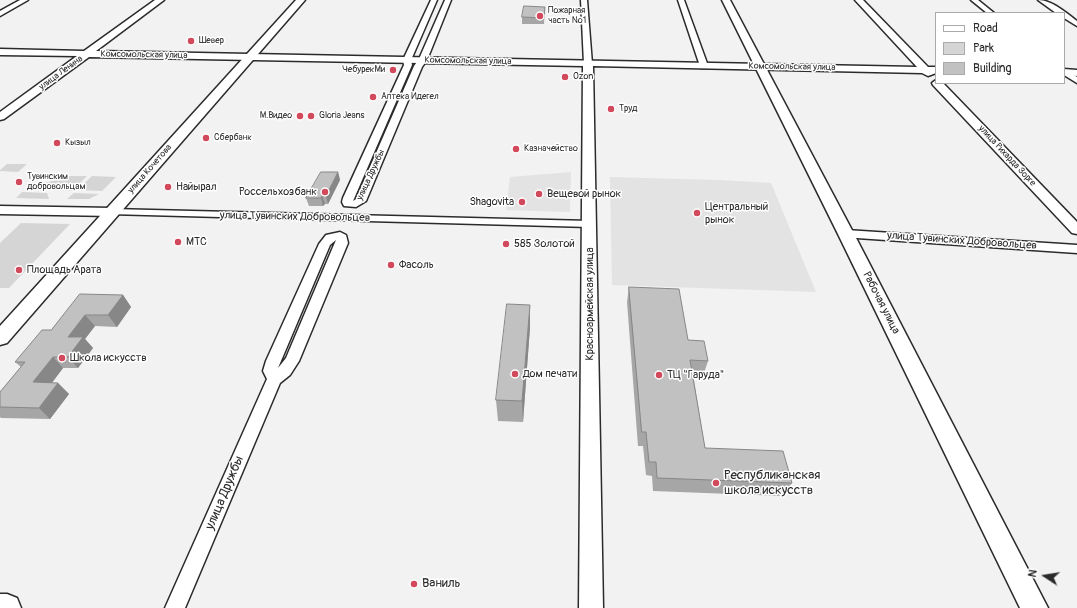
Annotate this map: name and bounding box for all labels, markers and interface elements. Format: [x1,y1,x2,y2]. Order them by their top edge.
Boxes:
place label: Пожарная часть №1 [548,6,586,27]
marker: Пожарная часть №1 [535,11,545,21]
legend [935,12,1065,84]
text: Road [973,21,998,36]
marker: Шевер [186,36,196,46]
place label: Шевер [199,36,224,46]
text: Park [973,41,994,56]
street label: Комсомольская улица [100,49,188,61]
street label: улица Ленина [37,54,85,92]
street label: Комсомольская улица [424,55,512,67]
street label: Комсомольская улица [748,61,836,73]
text: Building [973,61,1012,76]
place label: ЧебурекМи [342,65,385,75]
marker: ЧебурекМи [388,65,398,75]
marker: Ozon [560,72,570,82]
place label: Ozon [573,72,593,82]
marker: Аптека Идегел [368,92,378,102]
place label: Аптека Идегел [381,92,439,102]
marker: Труд [606,104,616,114]
place label: Труд [619,104,637,114]
place label: М.Видео [260,111,292,121]
marker: М.Видео [295,111,305,121]
marker: Gloria Jeans [306,111,316,121]
place label: Gloria Jeans [319,111,364,121]
street label: улица Рихарда Зорге [976,123,1038,189]
marker: Сбербанк [201,133,211,143]
place label: Сбербанк [214,133,252,143]
marker: Кызыл [52,138,62,148]
place label: Кызыл [65,138,91,148]
street label: улица Кочетова [126,142,174,196]
marker: Казначейство [511,144,521,154]
place label: Казначейство [524,144,578,154]
street label: улица Дружбы [355,148,387,202]
place label: Тувинским добровольцам [27,172,85,193]
marker: Тувинским добровольцам [14,177,24,187]
place label: Найырал [176,180,217,194]
marker: Найырал [163,182,173,192]
place label: Россельхозбанк [239,185,317,199]
marker: Россельхозбанк [320,187,330,197]
place label: Вещевой рынок [547,187,621,201]
marker: Вещевой рынок [534,189,544,199]
place label: Shagovita [469,195,514,209]
marker: Shagovita [517,197,527,207]
place label: Центральный рынок [705,200,768,226]
marker: Центральный рынок [692,208,702,218]
street label: улица Тувинских Добровольцев [220,209,370,225]
street label: улица Тувинских Добровольцев [887,229,1037,253]
place label: МТС [186,235,207,249]
marker: МТС [173,237,183,247]
place label: 585 Золотой [514,237,575,251]
marker: 585 Золотой [501,239,511,249]
street label: Красноармейская улица [583,247,597,361]
place label: Фасоль [399,258,434,272]
marker: Фасоль [386,260,396,270]
place label: Площадь Арата [27,263,101,277]
marker: Площадь Арата [14,265,24,275]
street label: Рабочая улица [860,270,902,336]
place label: Школа искусств [70,351,147,365]
marker: Школа искусств [57,353,67,363]
place label: Дом печати [523,367,577,381]
place label: ТЦ "Гаруда" [667,368,724,382]
marker: Дом печати [510,369,520,379]
marker: ТЦ "Гаруда" [654,370,664,380]
street label: улица Дружбы [202,454,248,532]
place label: Республиканская школа искусств [724,468,820,499]
marker: Республиканская школа искусств [711,478,721,488]
north arrow [1025,556,1065,596]
text: N [1026,568,1040,578]
place label: Ваниль [422,576,460,592]
marker: Ваниль [409,579,419,589]

